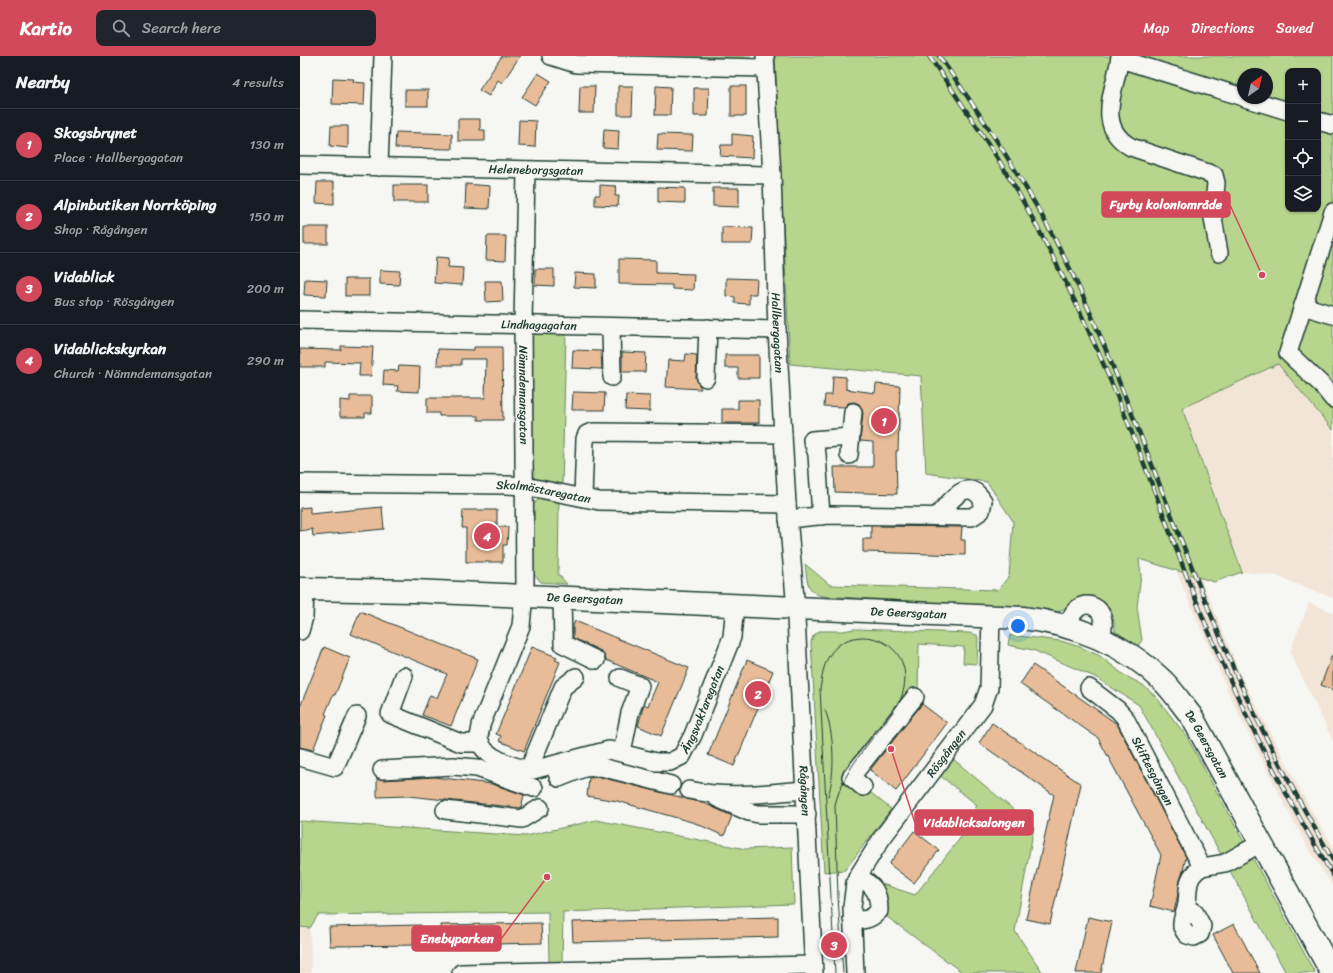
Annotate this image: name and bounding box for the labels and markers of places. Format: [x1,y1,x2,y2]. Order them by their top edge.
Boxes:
callout: Fyrby koloniområde [1102,192,1230,217]
pin: 1 [871,406,897,436]
pin: 4 [474,521,500,551]
pin: 2 [745,679,771,709]
callout: Vidablicksalongen [915,810,1033,835]
callout: Enebyparken [412,926,501,951]
pin: 3 [821,930,847,960]

